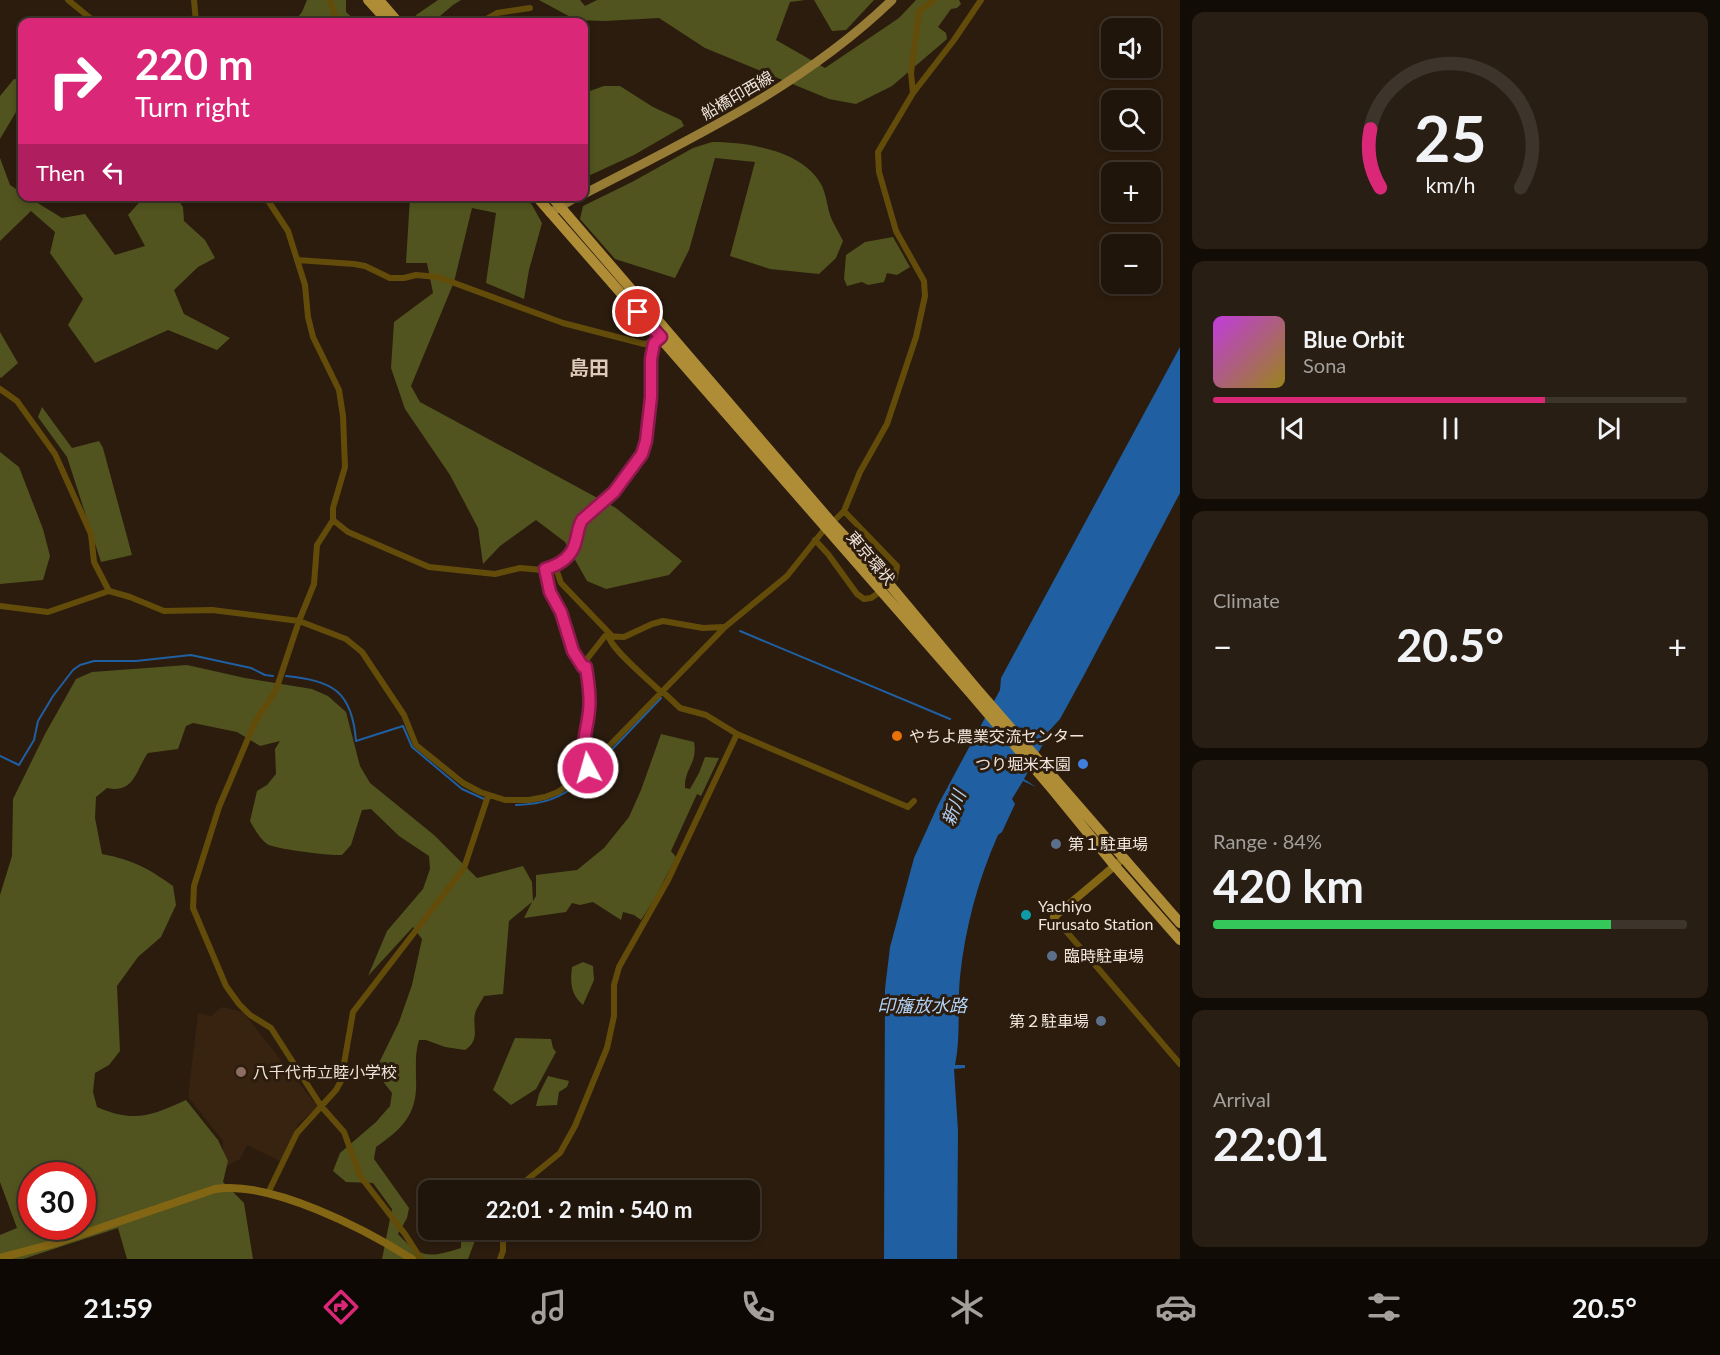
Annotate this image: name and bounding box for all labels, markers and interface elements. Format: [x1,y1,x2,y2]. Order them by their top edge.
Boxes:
map controls [1101,18,1161,294]
button: sound [1101,18,1161,78]
text: 220 m [135,39,253,89]
icon: right [36,42,114,120]
street label: 船橋印西線 [697,66,776,123]
text: Turn right [135,90,250,123]
button: search [1101,90,1161,150]
text: 25 [1414,100,1486,175]
icon: left [97,156,130,189]
text: Then [36,159,85,186]
button: + [1101,162,1161,222]
text: km/h [1425,172,1475,198]
button: − [1101,234,1161,294]
pin [612,286,663,337]
icon: arrive [621,295,654,328]
text: Blue Orbit [1303,326,1404,353]
text: Sona [1303,353,1346,377]
district label: 島田 [569,355,609,379]
icon: previous [1276,412,1309,445]
icon: pause [1434,412,1467,445]
icon: next [1592,412,1625,445]
street label: 東京環状 [844,527,899,588]
text: Climate [1213,588,1280,612]
text: 20.5° [1396,618,1504,672]
text: − [1213,626,1232,666]
text: + [1668,626,1687,666]
place label: やちよ農業交流センター [909,726,1085,745]
marker: やちよ農業交流センター [890,729,904,743]
position arrow [556,736,620,800]
place label: つり堀米本園 [975,754,1071,773]
marker: つり堀米本園 [1076,757,1090,771]
water label: 新川 [936,785,971,828]
text: Range · 84% [1213,829,1322,853]
place label: 第１駐車場 [1068,834,1148,853]
marker: 第１駐車場 [1049,837,1063,851]
text: 420 km [1213,859,1364,913]
place label: Yachiyo Furusato Station [1038,896,1154,933]
marker: Yachiyo Furusato Station [1019,908,1033,922]
place label: 臨時駐車場 [1064,946,1144,965]
marker: 臨時駐車場 [1045,949,1059,963]
water label: 印旛放水路 [877,994,969,1016]
place label: 第２駐車場 [1009,1011,1089,1030]
marker: 第２駐車場 [1094,1014,1108,1028]
place label: 八千代市立睦小学校 [253,1062,397,1081]
marker: 八千代市立睦小学校 [234,1065,248,1079]
text: Arrival [1213,1087,1271,1111]
text: 22:01 [1213,1117,1329,1171]
speed limit sign: 30 [18,1162,96,1240]
text: 22:01 · 2 min · 540 m [486,1196,692,1223]
icon: directions [320,1286,362,1328]
icon: music [528,1286,570,1328]
icon: phone [737,1286,779,1328]
icon: climate [946,1286,988,1328]
icon: car [1155,1286,1197,1328]
icon: filters [1363,1286,1405,1328]
text: 21:59 [83,1291,153,1324]
text: 20.5° [1572,1291,1637,1324]

